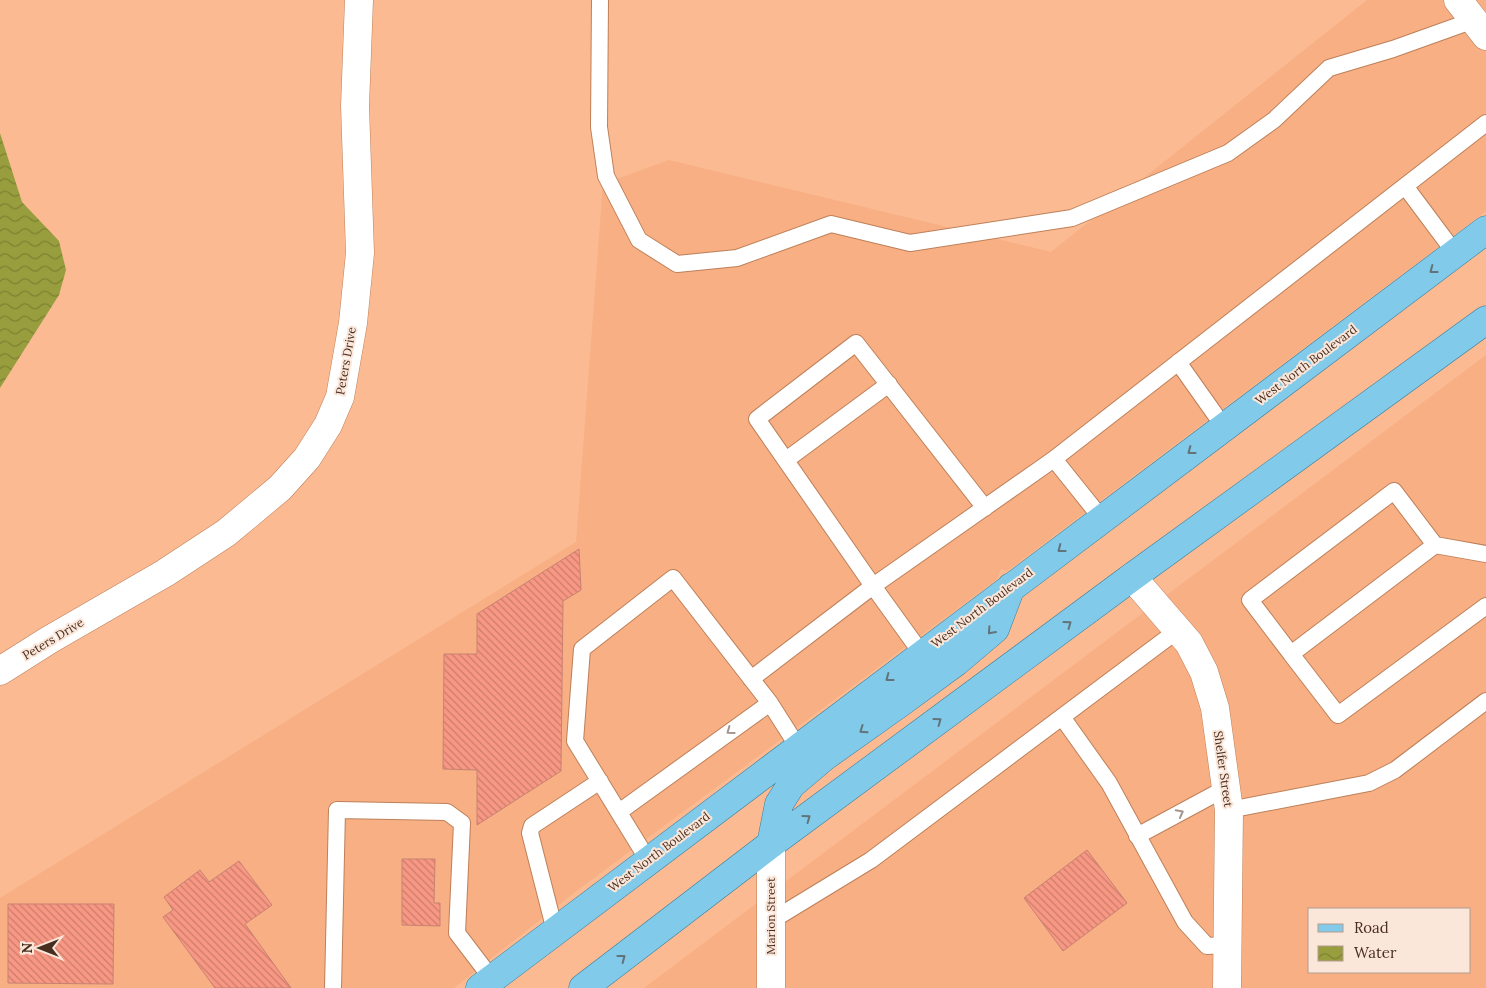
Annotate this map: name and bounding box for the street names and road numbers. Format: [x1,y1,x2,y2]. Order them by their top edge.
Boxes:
street label: West North Boulevard [1252,321,1359,408]
street label: Peters Drive [332,325,359,396]
street label: West North Boulevard [928,564,1035,651]
street label: Peters Drive [19,614,86,663]
street label: Shelfer Street [1211,730,1236,808]
street label: West North Boulevard [605,808,712,895]
street label: Marion Street [763,877,778,955]

